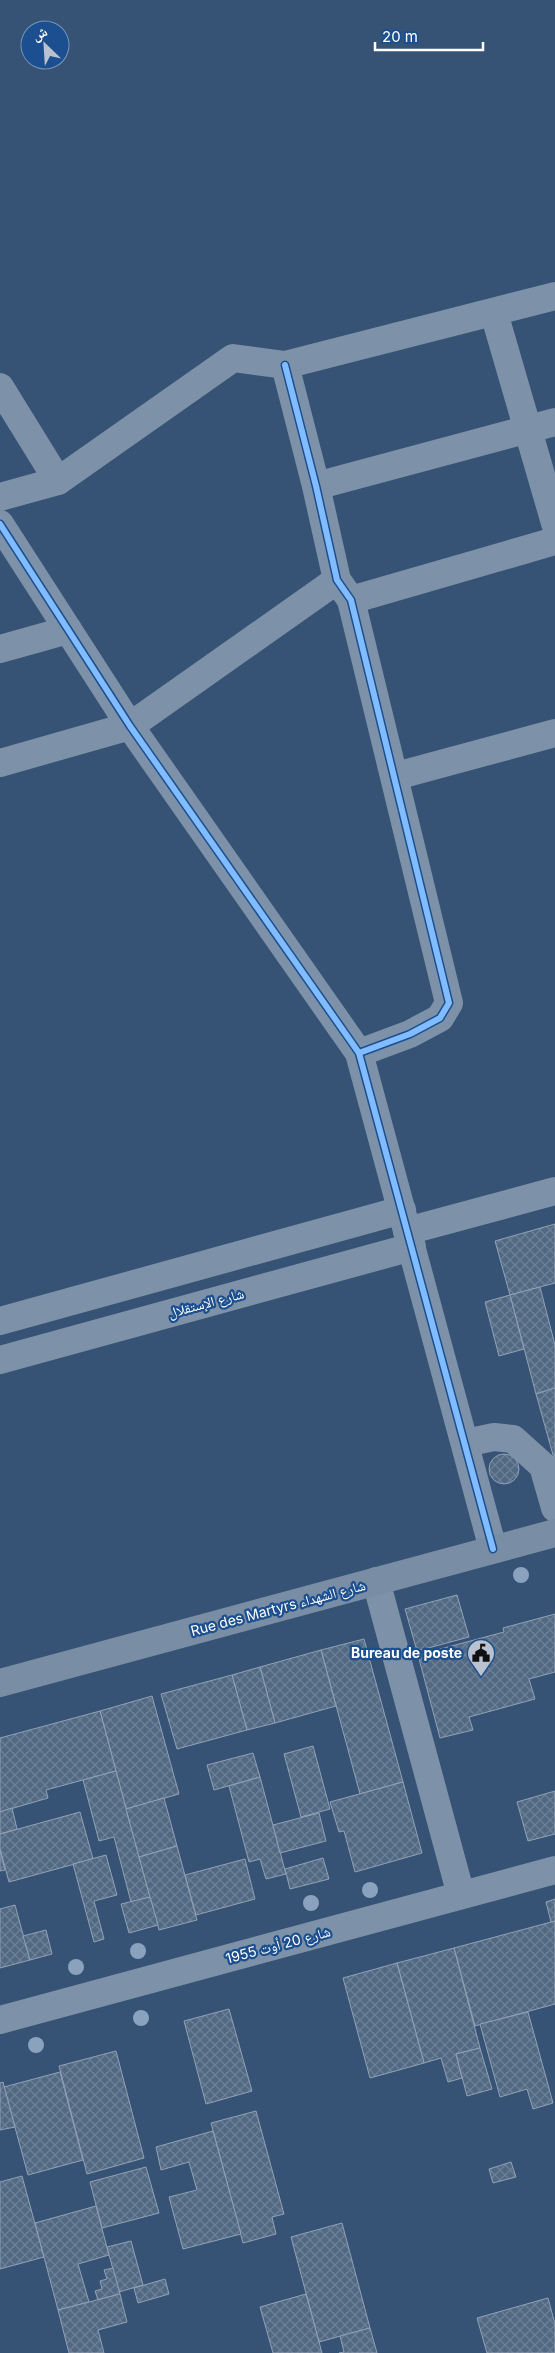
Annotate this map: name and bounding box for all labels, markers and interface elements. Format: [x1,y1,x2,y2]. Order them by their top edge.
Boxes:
north arrow [20,20,70,70]
scale bar [375,20,482,52]
text: ش [29,22,50,45]
text: 20 m [382,27,418,46]
street label: شارع الإستقلال [166,1284,246,1323]
street label: Rue des Martyrs شارع الشهداء [189,1576,368,1641]
public building icon: Bureau de poste [466,1638,496,1677]
place label: Bureau de poste [351,1644,462,1661]
street label: شارع 20 أوت 1955 [224,1922,333,1969]

